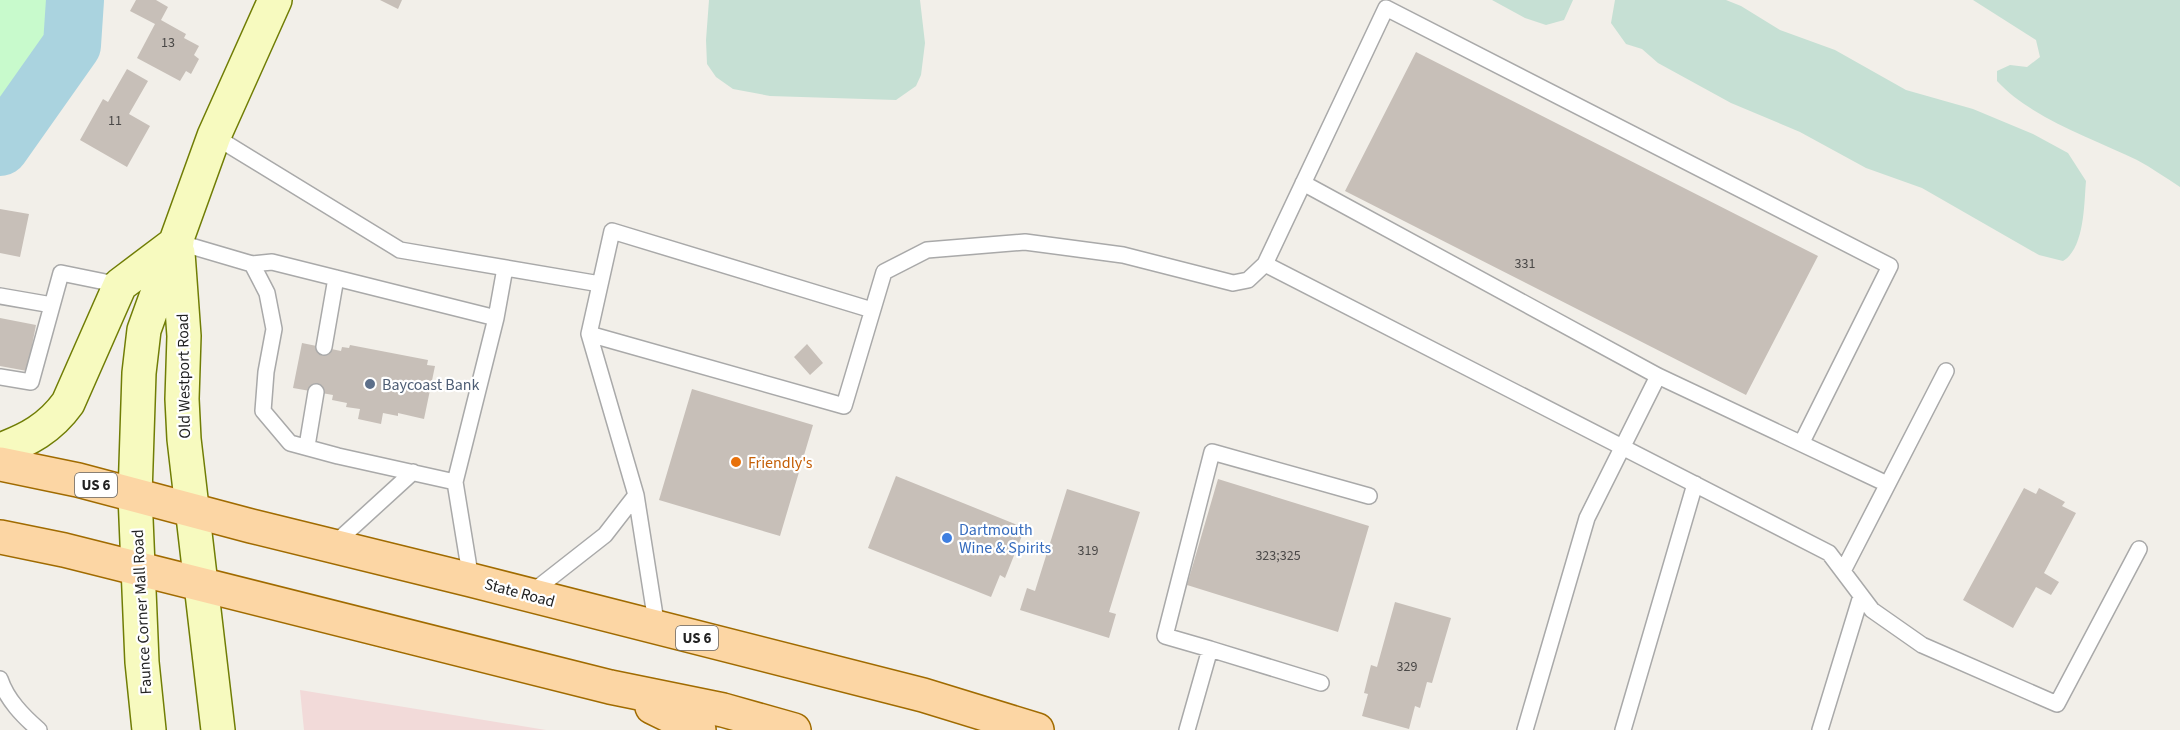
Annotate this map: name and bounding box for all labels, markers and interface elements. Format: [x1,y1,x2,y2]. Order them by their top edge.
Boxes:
house number: 13 [161,33,175,53]
house number: 11 [108,111,122,131]
house number: 331 [1515,254,1535,274]
street label: Old Westport Road [172,313,196,439]
place label: Baycoast Bank [382,374,480,396]
marker: Baycoast Bank [363,377,377,391]
place label: Friendly's [748,452,813,474]
marker: Friendly's [729,455,743,469]
road number: US 6 [75,473,117,497]
place label: Dartmouth Wine & Spirits [959,519,1051,559]
street label: Faunce Corner Mall Road [127,529,157,695]
marker: Dartmouth Wine & Spirits [940,531,954,545]
house number: 319 [1078,541,1098,561]
house number: 323;325 [1255,546,1301,566]
street label: State Road [482,573,557,613]
road number: US 6 [676,626,718,650]
house number: 329 [1397,657,1417,677]

